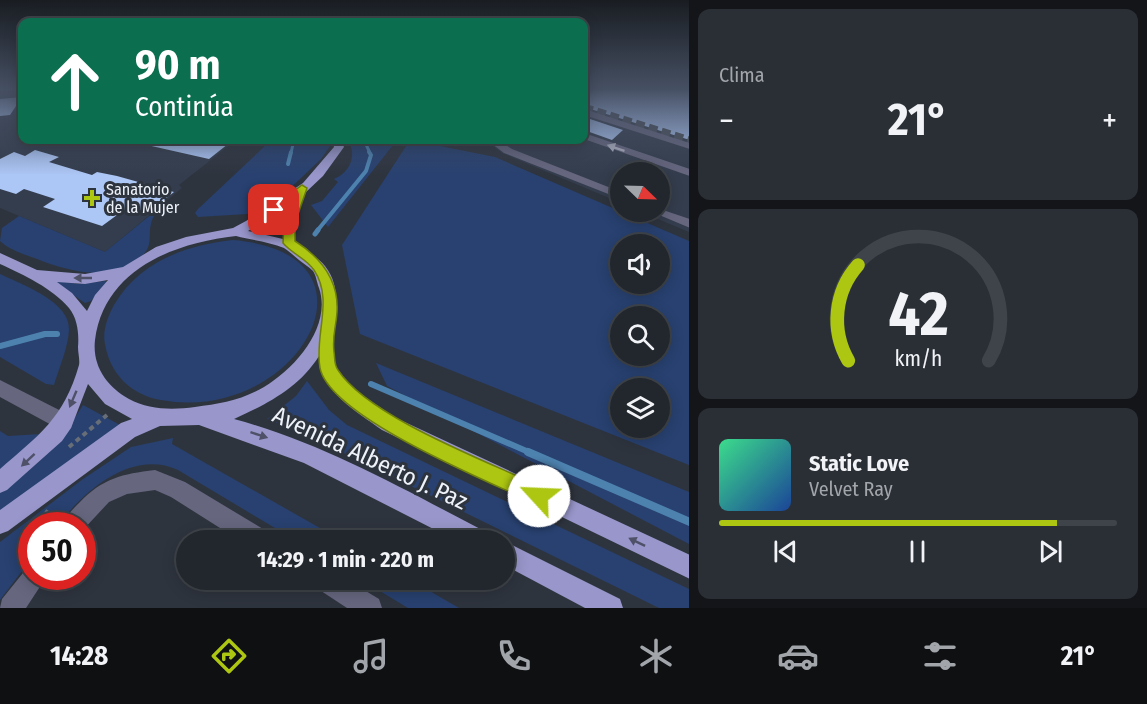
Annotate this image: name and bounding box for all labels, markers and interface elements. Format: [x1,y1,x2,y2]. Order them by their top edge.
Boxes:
text: 90 m [135,40,220,90]
icon: ahead [36,42,114,120]
text: Clima [719,63,764,87]
text: Continúa [135,91,234,123]
text: 21° [888,93,948,147]
text: − [719,101,734,141]
text: + [1102,101,1117,141]
one-way arrow [607,142,625,152]
north arrow [610,162,670,222]
map controls [610,162,670,438]
place label: Sanatorio de la Mujer [106,180,180,217]
pin [248,184,299,235]
marker: Sanatorio de la Mujer [83,189,101,207]
icon: arrive [257,193,290,226]
button: sound [610,234,670,294]
one-way arrow [73,273,92,283]
text: 42 [888,277,948,352]
button: search [610,306,670,366]
text: km/h [894,346,942,372]
button: layers [610,378,670,438]
one-way arrow [68,391,78,409]
street label: Avenida Alberto J. Paz [268,401,472,515]
one-way arrow [250,430,268,440]
text: Static Love [809,450,909,477]
one-way arrow [21,453,36,467]
position arrow [507,464,571,528]
text: Velvet Ray [809,477,893,501]
speed limit sign: 50 [18,512,96,590]
icon: previous [769,535,802,568]
icon: pause [901,535,934,568]
icon: next [1034,535,1067,568]
one-way arrow [628,538,645,547]
text: 14:29 · 1 min · 220 m [257,546,434,573]
icon: directions [208,635,250,677]
icon: music [350,635,392,677]
icon: phone [493,635,535,677]
icon: climate [635,635,677,677]
icon: car [777,635,819,677]
icon: filters [919,635,961,677]
text: 14:28 [50,640,108,672]
text: 21° [1061,640,1097,672]

